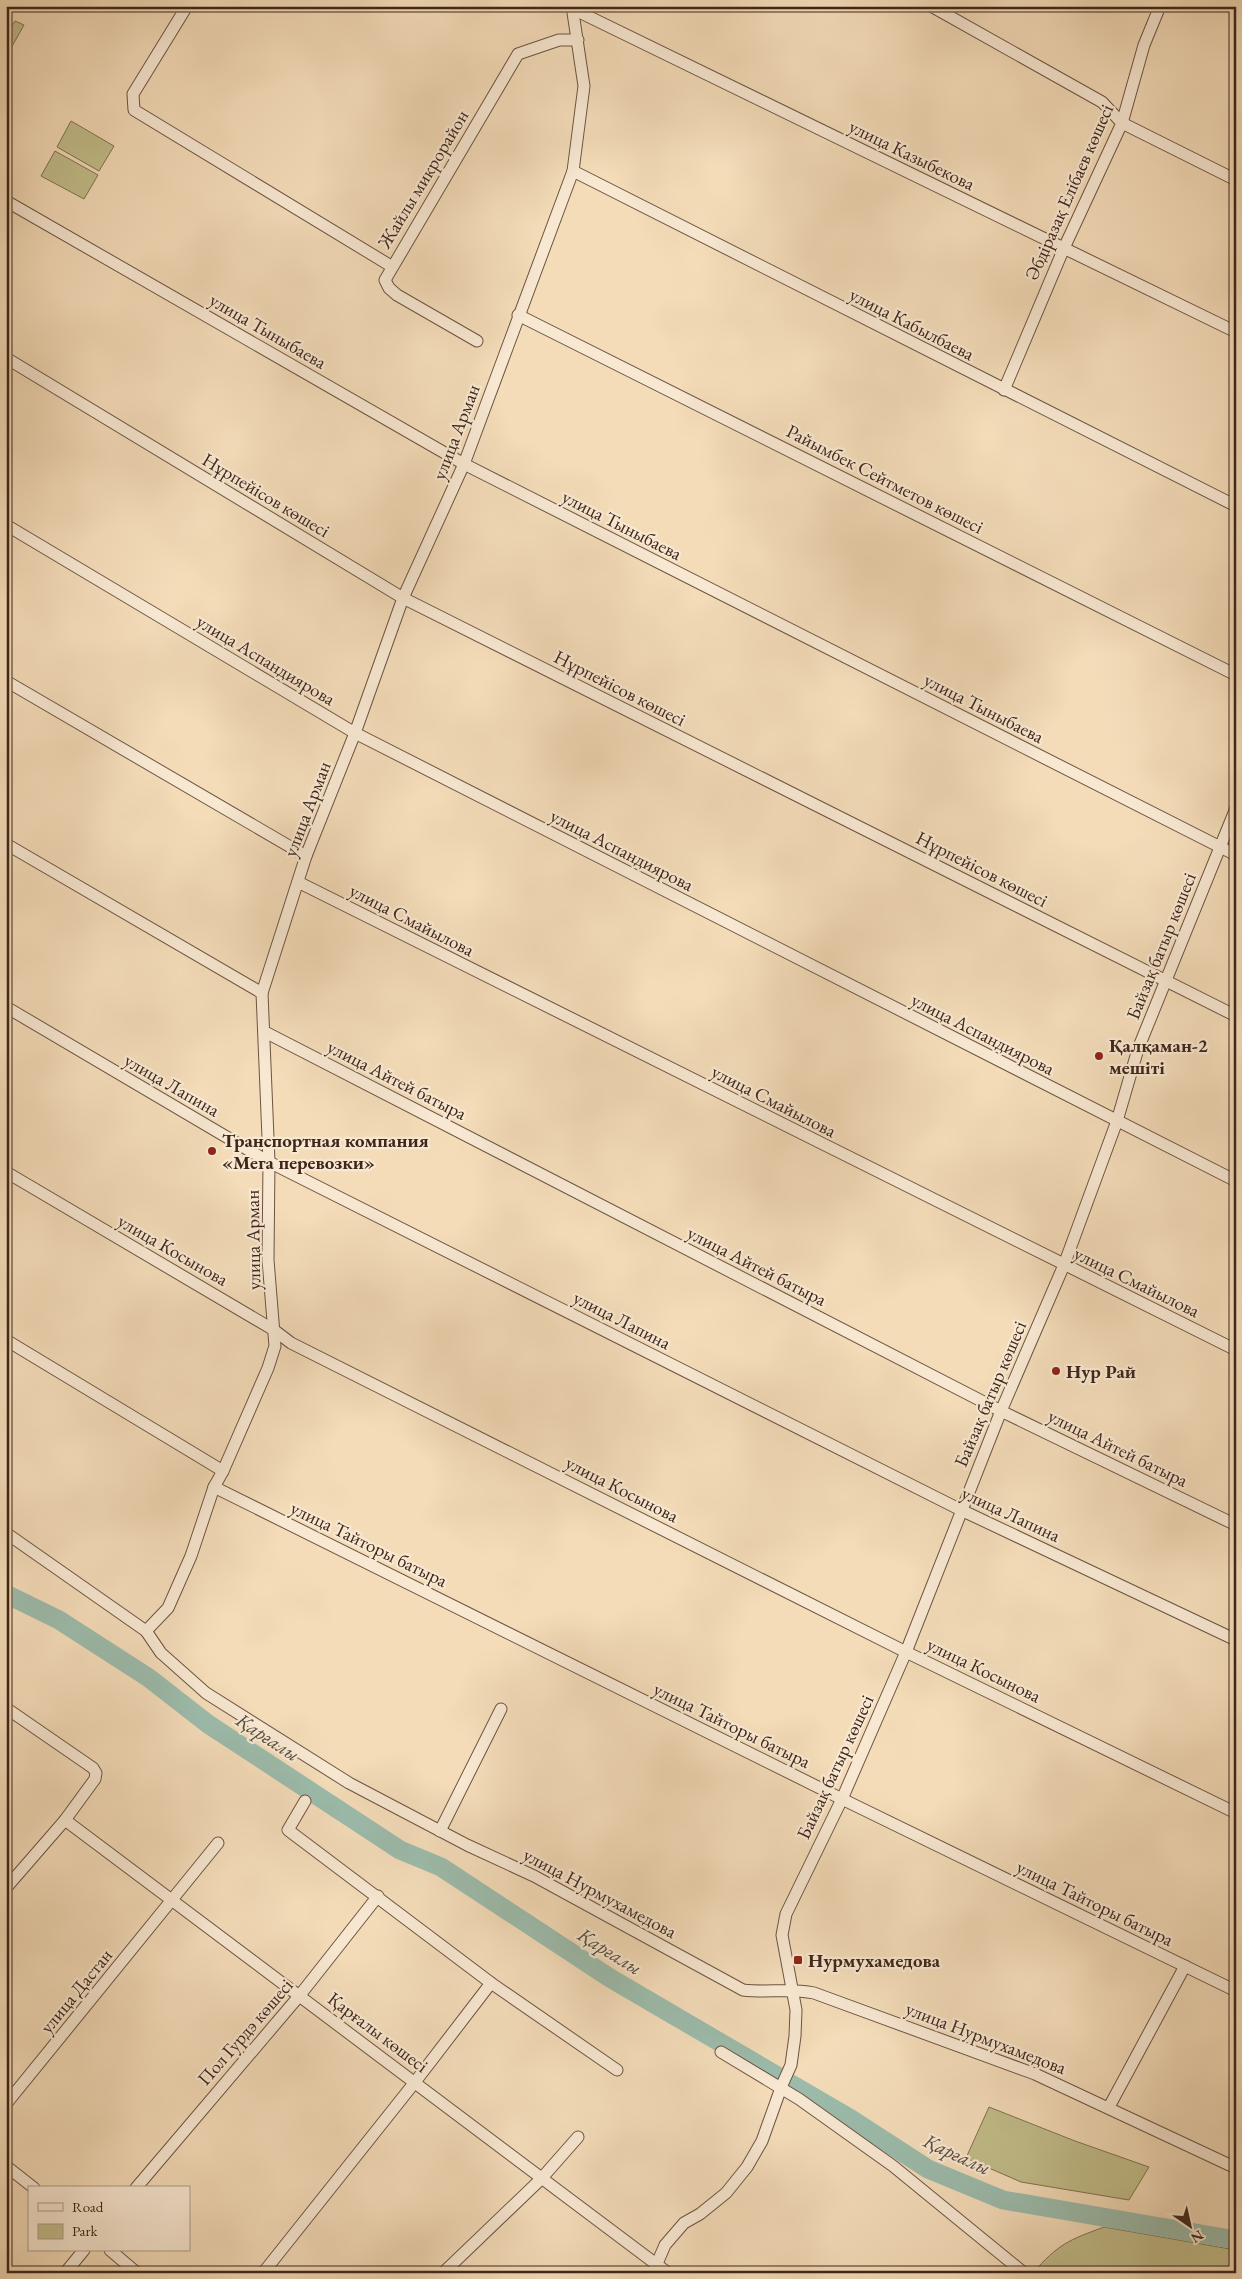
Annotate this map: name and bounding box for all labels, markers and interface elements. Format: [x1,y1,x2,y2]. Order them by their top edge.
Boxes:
street label: Әбдіразақ Елібаев көшесі [1019,100,1119,284]
street label: Жайлы микрорайон [371,105,474,254]
street label: улица Казыбекова [845,114,979,196]
street label: улица Кабылбаева [845,282,979,366]
street label: улица Тыныбаева [205,287,331,375]
street label: улица Арман [426,381,486,483]
street label: Райымбек Сейтметов көшесі [782,418,988,540]
street label: Нұрпейісов көшесі [198,447,335,543]
street label: улица Тыныбаева [558,484,687,566]
street label: улица Аспандиярова [192,609,340,712]
street label: Нұрпейісов көшесі [550,644,690,732]
street label: улица Тыныбаева [920,667,1049,749]
street label: улица Арман [277,758,337,860]
street label: улица Аспандиярова [546,803,698,897]
street label: Нұрпейісов көшесі [912,825,1052,913]
street label: Байзақ батыр көшесі [1120,868,1202,1023]
street label: улица Смайылова [345,878,479,962]
street label: улица Аспандиярова [907,987,1059,1081]
place label: Қалқаман-2 мешіті [1109,1033,1208,1080]
street label: улица Айтей батыра [323,1034,471,1126]
street label: улица Лапина [120,1048,225,1123]
marker: Қалқаман-2 мешіті [1093,1050,1105,1062]
street label: улица Смайылова [707,1059,841,1143]
place label: Транспортная компания «Мега перевозки» [222,1128,429,1175]
marker: Транспортная компания «Мега перевозки» [206,1145,218,1157]
street label: улица Арман [240,1190,266,1290]
street label: улица Косынова [113,1208,233,1292]
street label: улица Айтей батыра [683,1220,831,1312]
street label: улица Смайылова [1070,1241,1204,1323]
street label: улица Лапина [569,1285,675,1355]
street label: Байзақ батыр көшесі [948,1317,1032,1471]
place label: Нур Рай [1066,1359,1136,1384]
marker: Нур Рай [1050,1365,1062,1377]
street label: улица Айтей батыра [1044,1403,1193,1493]
street label: улица Косынова [561,1450,683,1528]
street label: улица Лапина [958,1480,1065,1548]
street label: улица Тайторы батыра [286,1495,452,1593]
street label: улица Косынова [923,1632,1045,1709]
street label: улица Тайторы батыра [649,1676,815,1774]
street label: Байзақ батыр көшесі [791,1690,880,1843]
water label: Қарғалы [230,1706,305,1767]
street label: улица Нурмухамедова [519,1842,681,1944]
street label: улица Тайторы батыра [1012,1854,1178,1952]
water label: Қарғалы [572,1921,647,1981]
street label: улица Дастан [34,1943,118,2039]
place label: Нурмухамедова [808,1948,941,1973]
marker: Нурмухамедова [792,1954,804,1966]
street label: Пол Гурдэ көшесі [192,1973,299,2091]
street label: Қарғалы көшесі [323,1986,434,2078]
street label: улица Нурмухамедова [902,1996,1070,2080]
water label: Қарғалы [919,2127,995,2181]
legend [28,2186,190,2252]
text: Road [72,2197,104,2216]
north arrow [1164,2202,1214,2252]
text: Park [72,2221,99,2240]
text: N [1187,2226,1207,2248]

